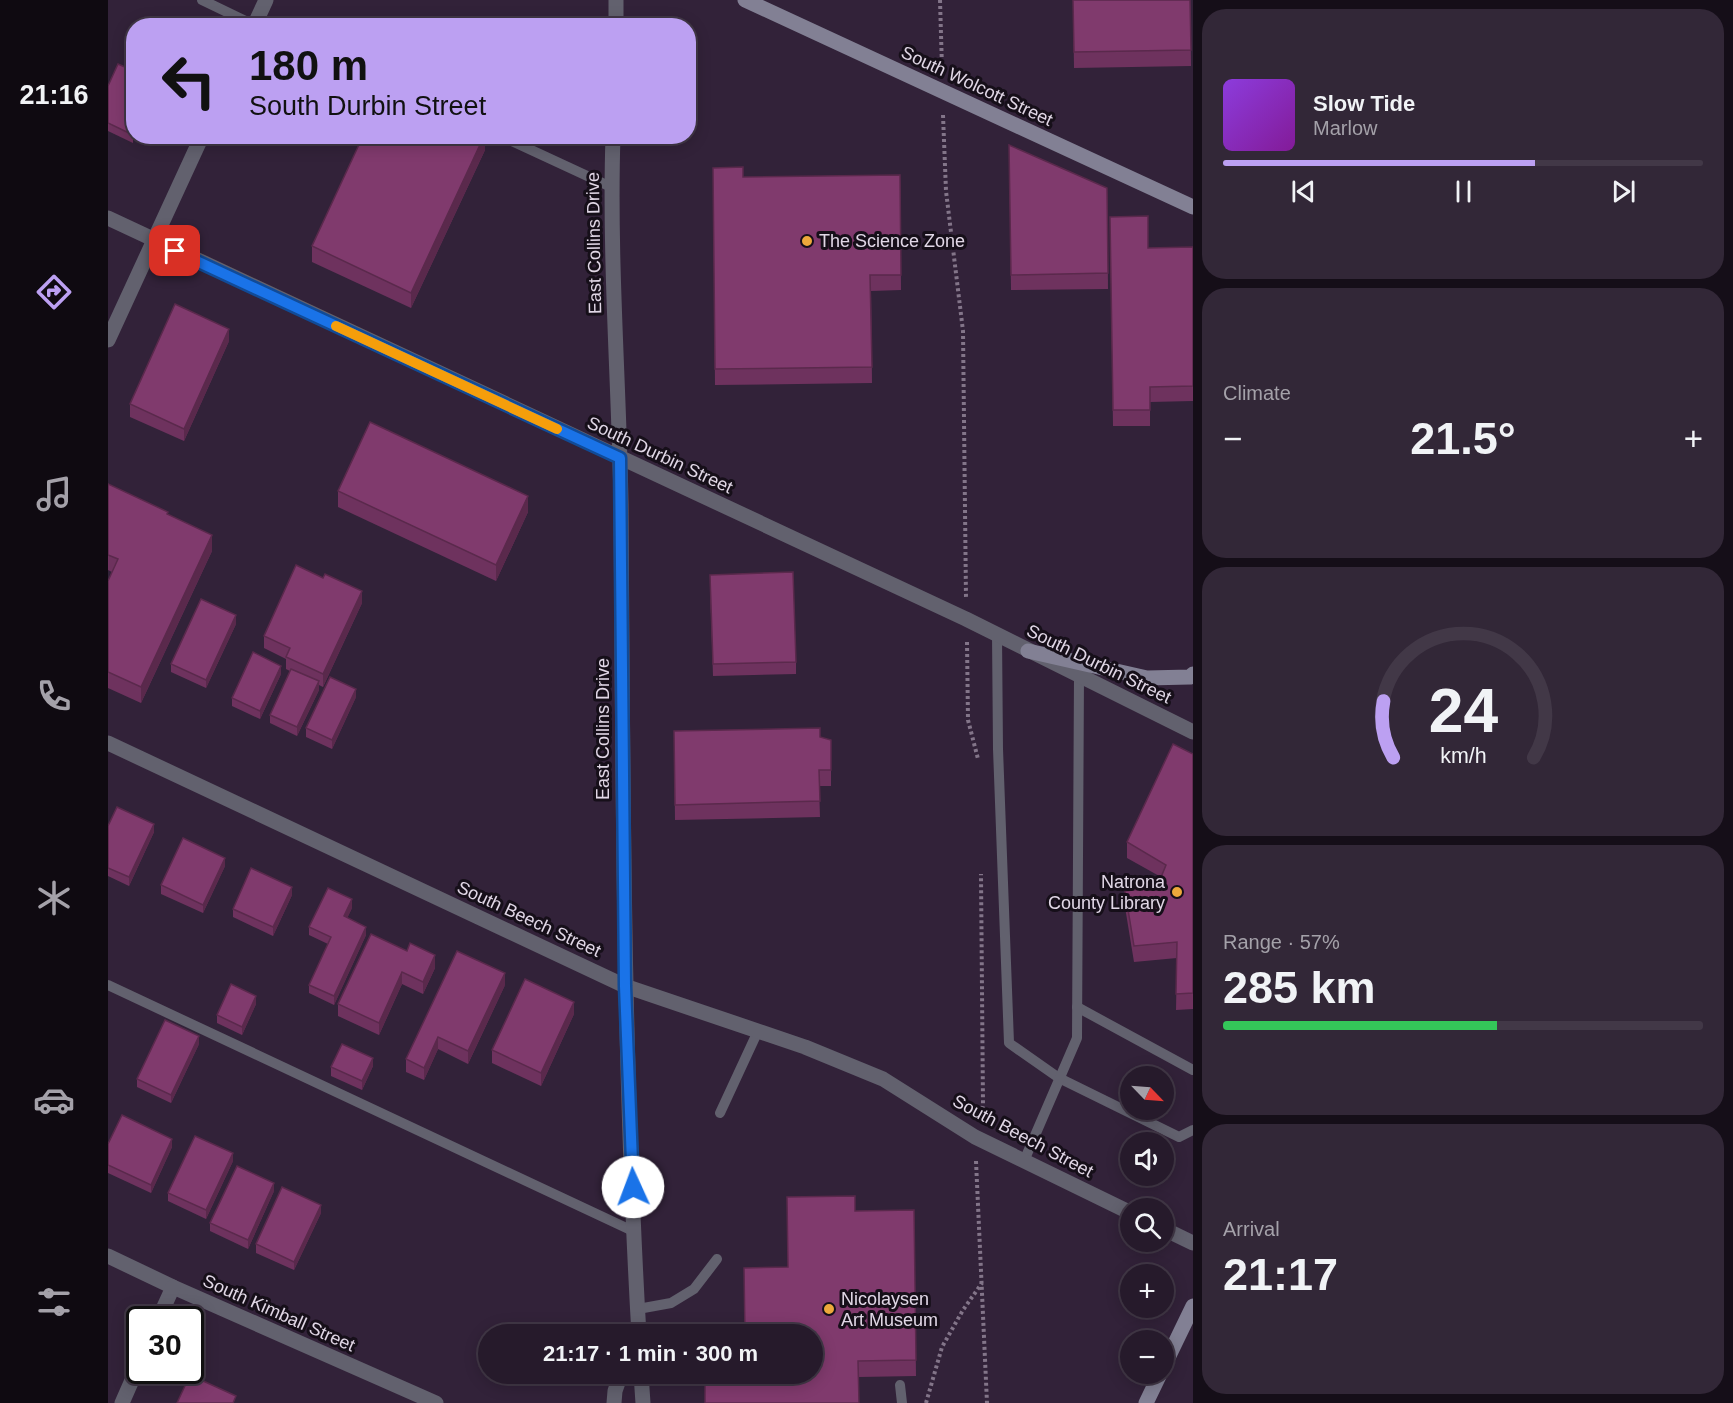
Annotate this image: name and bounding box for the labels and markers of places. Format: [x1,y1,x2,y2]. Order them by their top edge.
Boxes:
pin [149,225,200,276]
place label: The Science Zone [819,231,965,251]
marker: The Science Zone [800,234,814,248]
place label: Natrona County Library [1048,872,1166,913]
marker: Natrona County Library [1170,885,1184,899]
place label: Nicolaysen Art Museum [841,1289,938,1330]
marker: Nicolaysen Art Museum [822,1302,836,1316]

